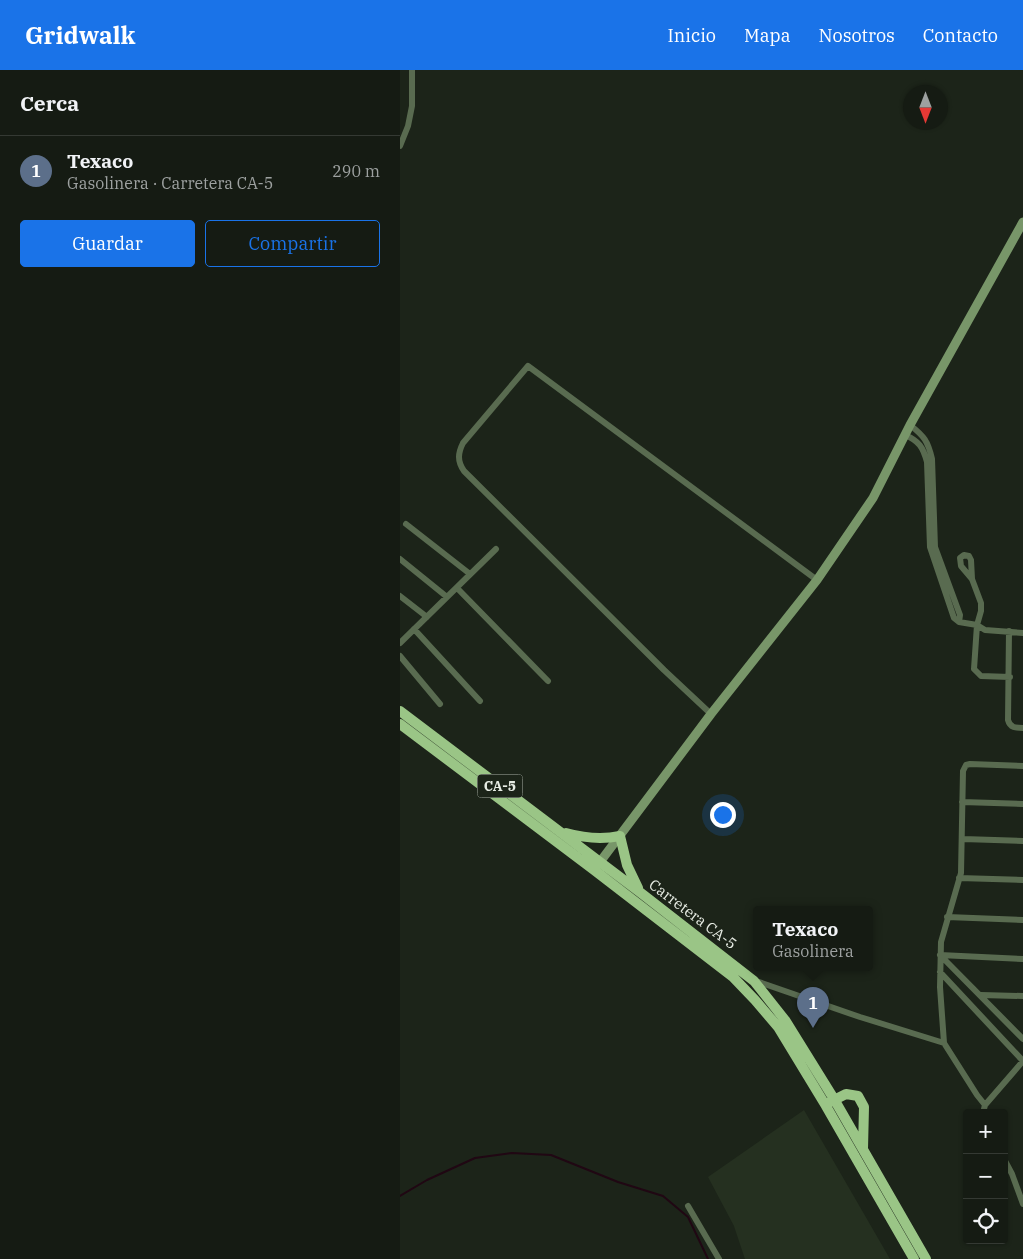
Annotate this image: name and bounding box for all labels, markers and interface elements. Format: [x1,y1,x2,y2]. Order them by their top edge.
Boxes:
text: Gridwalk [25,19,135,51]
text: Inicio [668,24,716,47]
text: Mapa [744,24,791,47]
text: Nosotros [819,24,895,47]
text: Contacto [923,24,998,47]
north arrow [903,85,948,130]
text: Cerca [20,89,79,117]
text: Texaco [67,149,133,173]
text: 1 [31,161,41,181]
text: 290 m [332,161,380,181]
text: Gasolinera · Carretera CA-5 [67,173,273,193]
button: Guardar [20,220,195,267]
button: Compartir [205,220,380,267]
road number: CA-5 [478,774,522,798]
your location [710,802,736,828]
street label: Carretera CA-5 [645,875,741,953]
popup [753,906,873,971]
text: Texaco [772,917,838,941]
text: Gasolinera [772,941,854,961]
pin: 1 [797,987,829,1028]
map controls [963,1109,1008,1244]
button: + [963,1109,1008,1154]
button: − [963,1154,1008,1199]
button: locate [963,1199,1008,1244]

